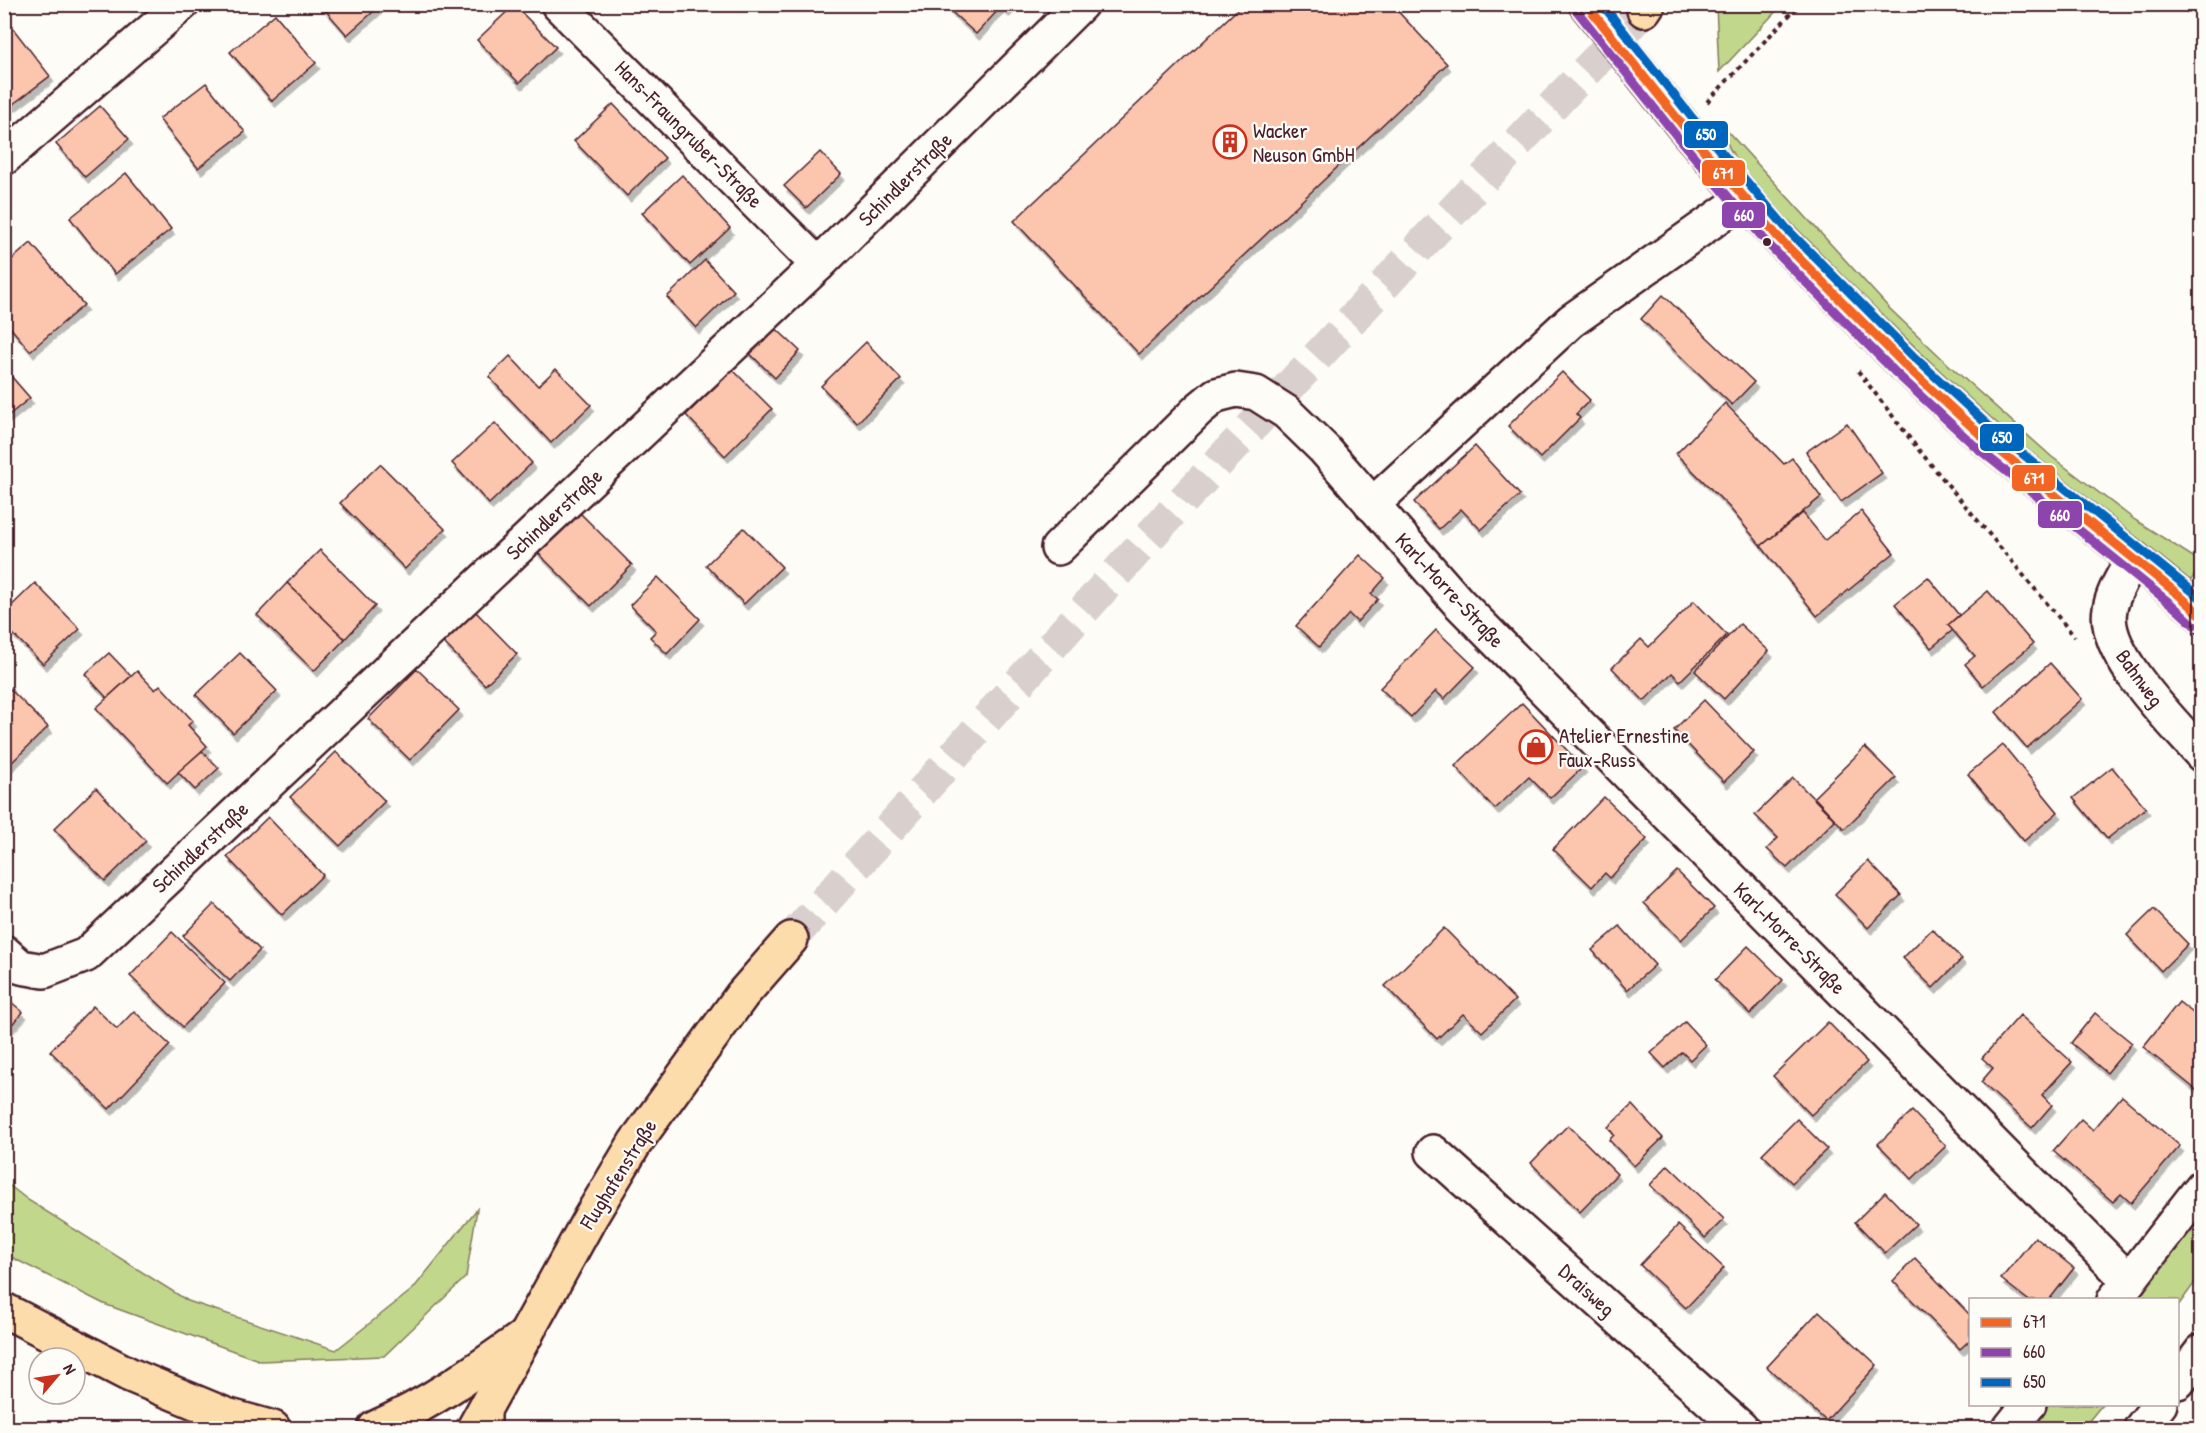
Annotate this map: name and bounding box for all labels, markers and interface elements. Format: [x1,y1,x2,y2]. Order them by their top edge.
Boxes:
street label: Hans-Fraungruber-Straße [609,54,769,214]
place label: Wacker Neuson GmbH [1253,116,1355,169]
line badge: 650 [1683,120,1729,149]
text: 650 [1696,123,1716,145]
building icon: Wacker Neuson GmbH [1212,124,1248,160]
street label: Schindlerstraße [852,126,958,232]
line badge: 671 [1701,159,1746,187]
text: 671 [1713,162,1733,184]
line badge: 660 [1721,201,1766,229]
text: 660 [1734,204,1754,226]
unlabelled marker [1761,236,1773,248]
line badge: 650 [1979,423,2025,452]
text: 650 [1992,426,2012,448]
street label: Schindlerstraße [499,462,609,566]
line badge: 671 [2011,464,2056,492]
text: 671 [2024,467,2044,489]
line badge: 660 [2037,500,2083,529]
text: 660 [2050,504,2070,526]
street label: Karl-Morre-Straße [1389,526,1511,654]
street label: Bahnweg [2109,643,2171,713]
place label: Atelier Ernestine Faux-Russ [1558,721,1689,774]
shop icon: Atelier Ernestine Faux-Russ [1518,729,1554,765]
street label: Schindlerstraße [145,795,255,899]
street label: Karl-Morre-Straße [1727,875,1853,1001]
street label: Flughafenstraße [572,1113,663,1235]
street label: Draisweg [1553,1257,1621,1323]
legend [1969,1298,2179,1406]
text: 671 [2023,1309,2046,1334]
text: 660 [2023,1339,2045,1364]
north arrow [27,1346,87,1406]
text: N [58,1360,82,1378]
text: 650 [2023,1369,2046,1394]

